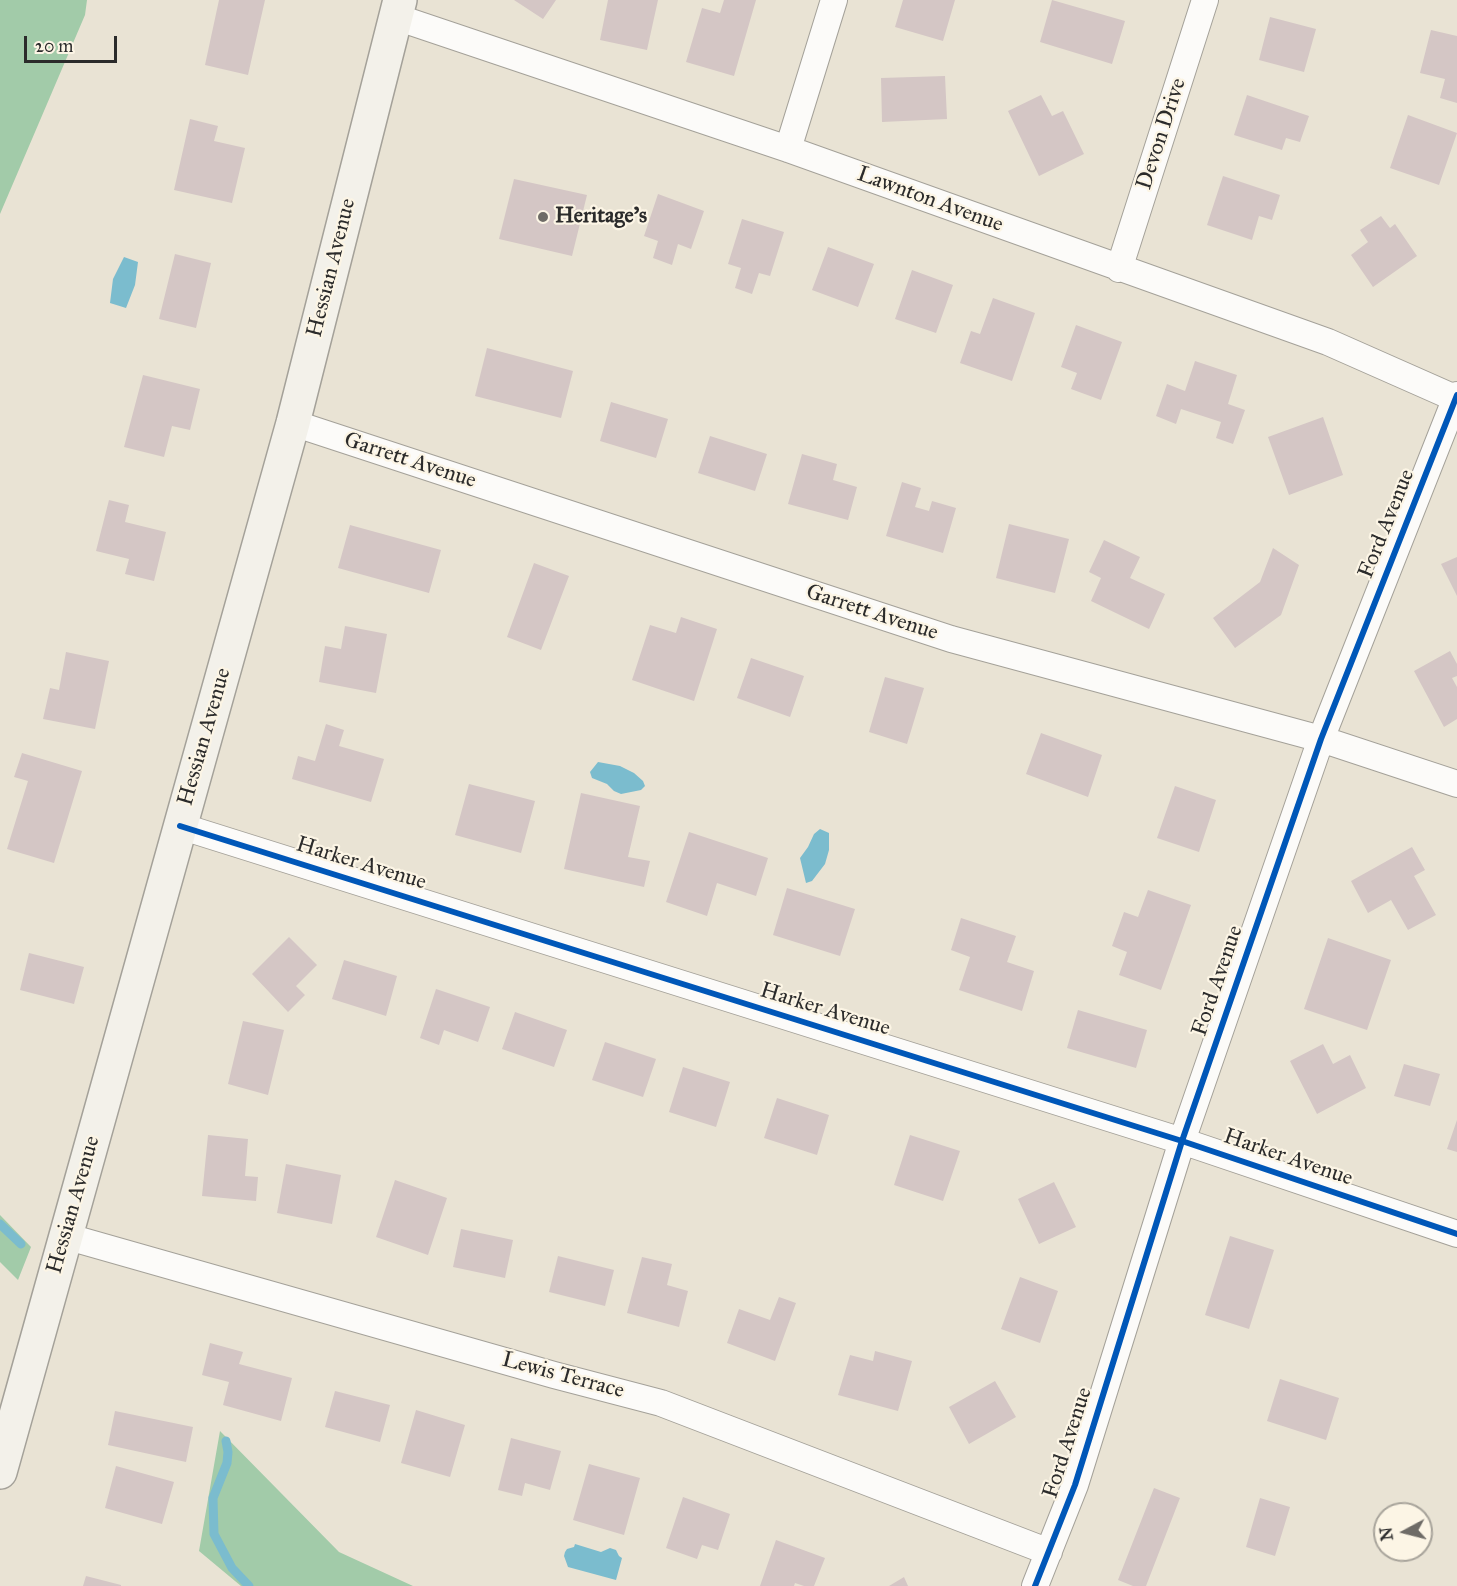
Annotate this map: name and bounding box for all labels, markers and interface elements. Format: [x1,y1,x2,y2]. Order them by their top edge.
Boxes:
scale bar [27,24,120,62]
text: 20 m [35,35,73,57]
street label: Devon Drive [1132,75,1192,193]
street label: Lawnton Avenue [853,161,1007,239]
street label: Hessian Avenue [302,196,362,340]
place label: Heritage's [555,204,647,230]
marker: Heritage's [536,210,550,224]
street label: Garrett Avenue [341,427,479,495]
street label: Ford Avenue [1353,466,1421,582]
street label: Garrett Avenue [803,579,941,647]
street label: Hessian Avenue [173,665,237,809]
street label: Harker Avenue [293,832,429,896]
street label: Ford Avenue [1187,922,1249,1040]
street label: Harker Avenue [757,978,893,1042]
street label: Harker Avenue [1220,1124,1356,1192]
street label: Hessian Avenue [42,1133,106,1277]
street label: Lewis Terrace [499,1347,627,1405]
street label: Ford Avenue [1038,1384,1098,1502]
north arrow [1373,1502,1433,1562]
text: N [1376,1526,1397,1542]

